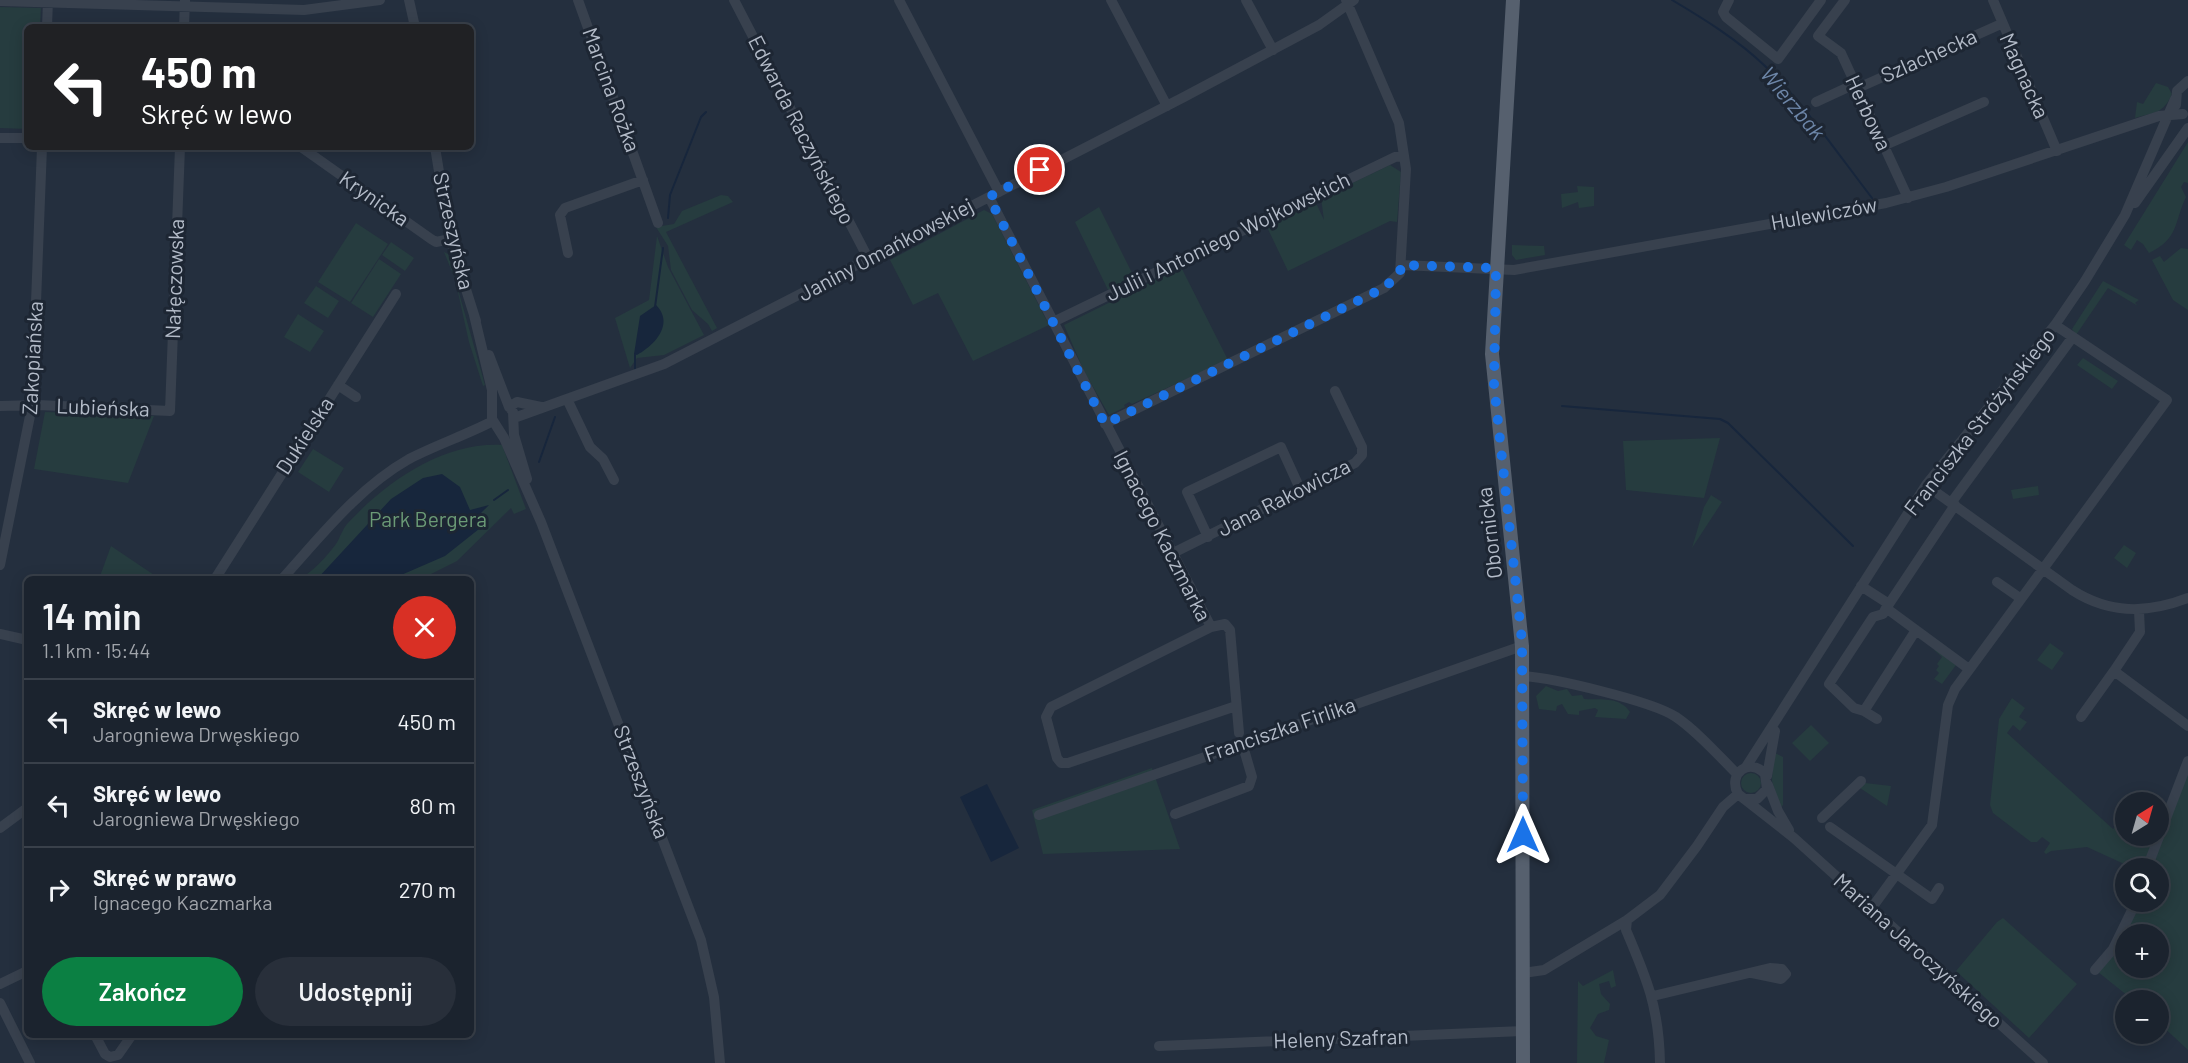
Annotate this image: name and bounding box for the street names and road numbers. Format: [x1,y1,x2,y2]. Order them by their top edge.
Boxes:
street label: Szlachecka [1877,22,1980,87]
street label: Marcina Rożka [578,24,646,155]
street label: Magnacka [1995,29,2055,122]
street label: Edwarda Raczyńskiego [744,31,861,228]
street label: Herbowa [1841,71,1898,154]
street label: Krynicka [335,165,415,231]
street label: Julii i Antoniego Wojkowskich [1101,166,1353,306]
street label: Strzeszyńska [429,170,480,292]
street label: Hulewiczów [1769,191,1879,234]
street label: Janiny Omańkowskiej [793,192,977,305]
street label: Nałęczowska [159,218,188,340]
street label: Zakopiańska [16,300,47,415]
street label: Franciszka Stróżyńskiego [1898,322,2060,520]
street label: Lubieńska [56,392,150,421]
street label: Dukielska [270,392,338,478]
street label: Ignacego Kaczmarka [1109,446,1217,625]
street label: Jana Rakowicza [1213,453,1354,541]
street label: Obornicka [1470,486,1507,580]
street label: Franciszka Firlika [1201,691,1358,766]
street label: Strzeszyńska [609,721,675,842]
street label: Mariana Jaroczyńskiego [1829,867,2009,1032]
street label: Heleny Szafran [1273,1023,1409,1052]

